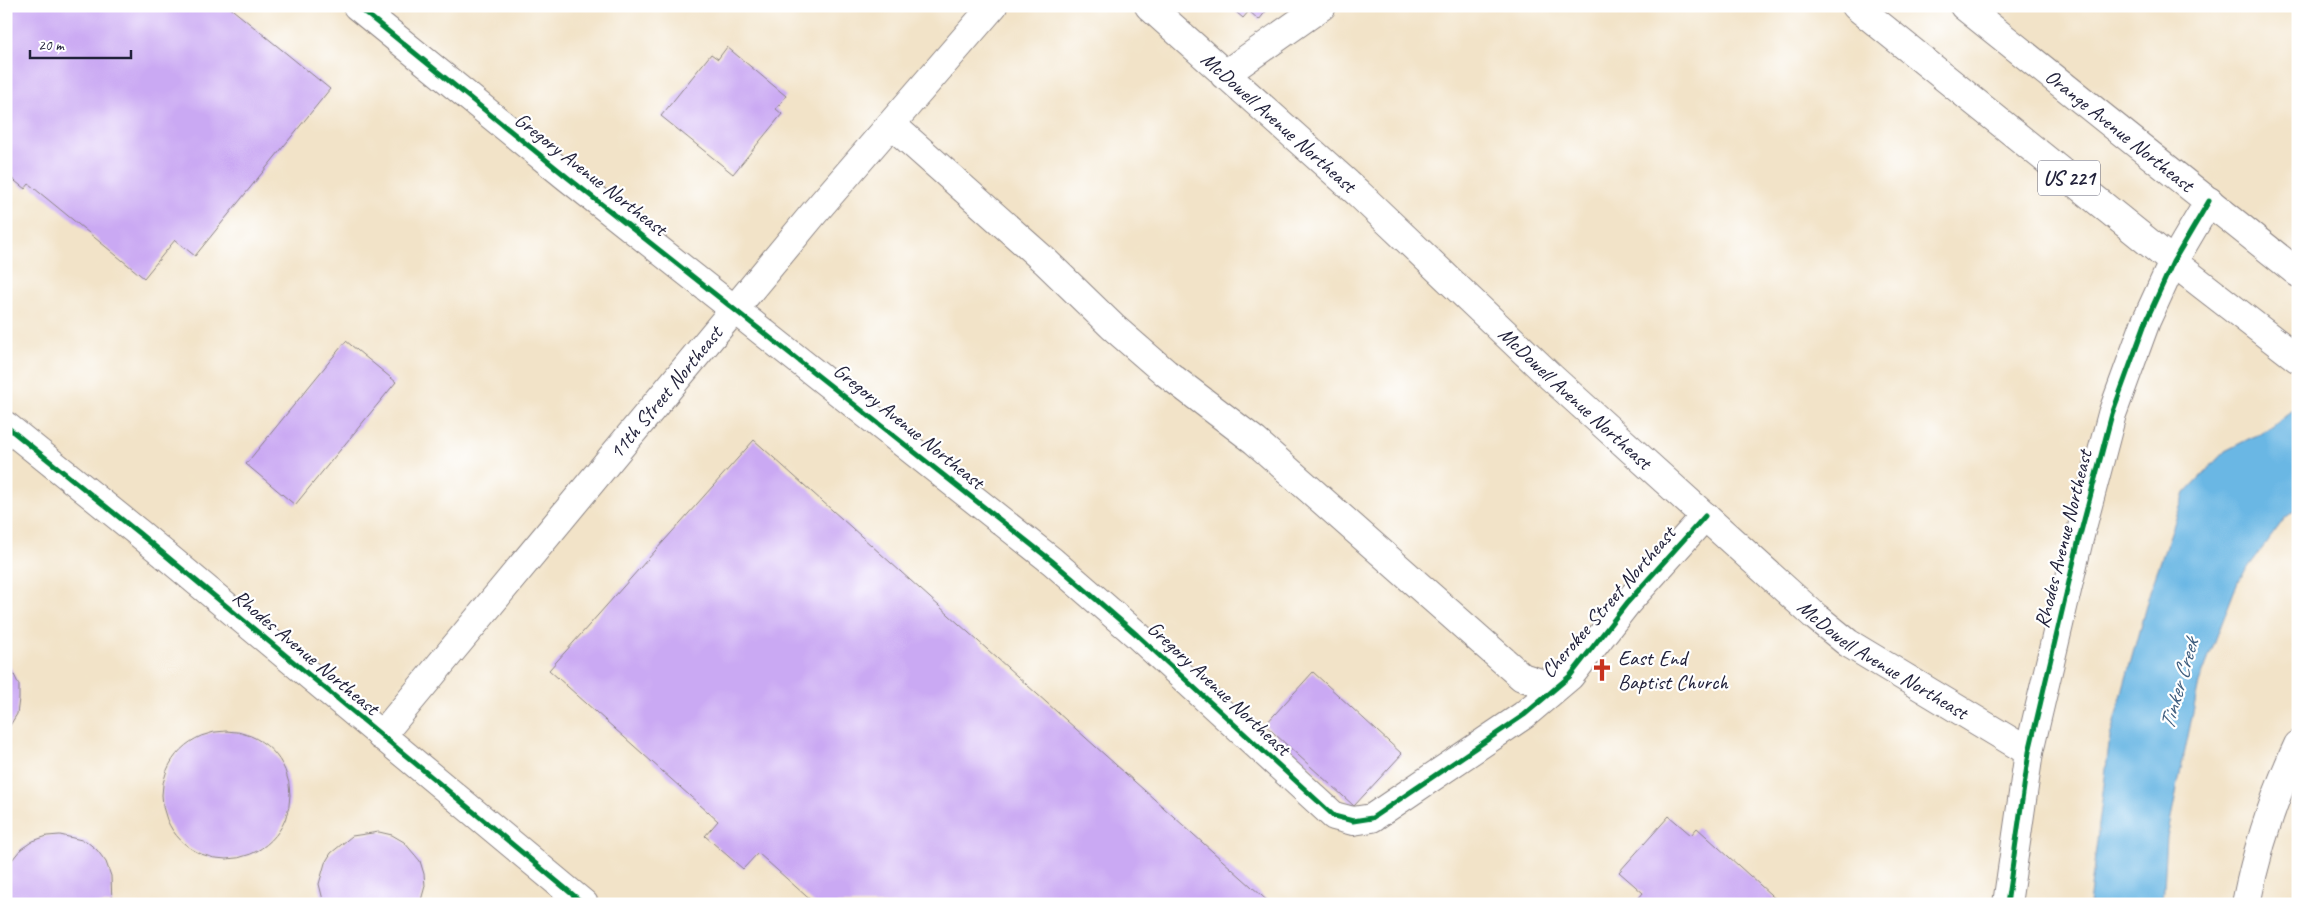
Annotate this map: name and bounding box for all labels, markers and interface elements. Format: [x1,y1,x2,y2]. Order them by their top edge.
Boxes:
scale bar [30,28,131,60]
text: 20 m [38,36,65,55]
street label: McDowell Avenue Northeast [1196,46,1363,199]
street label: Orange Avenue Northeast [2040,63,2201,199]
street label: Gregory Avenue Northeast [510,106,674,243]
road number: US 221 [2038,160,2100,196]
street label: 11th Street Northeast [603,319,729,464]
street label: McDowell Avenue Northeast [1493,321,1659,476]
street label: Gregory Avenue Northeast [828,357,991,496]
street label: Rhodes Avenue Northeast [2028,445,2098,631]
street label: Cherokee Street Northeast [1535,519,1682,683]
street label: Rhodes Avenue Northeast [228,583,386,722]
street label: McDowell Avenue Northeast [1792,594,1974,726]
street label: Gregory Avenue Northeast [1142,615,1297,762]
water label: Tinker Creek [2153,632,2206,733]
place label: East End Baptist Church [1618,645,1729,695]
church icon: East End Baptist Church [1589,657,1615,683]

